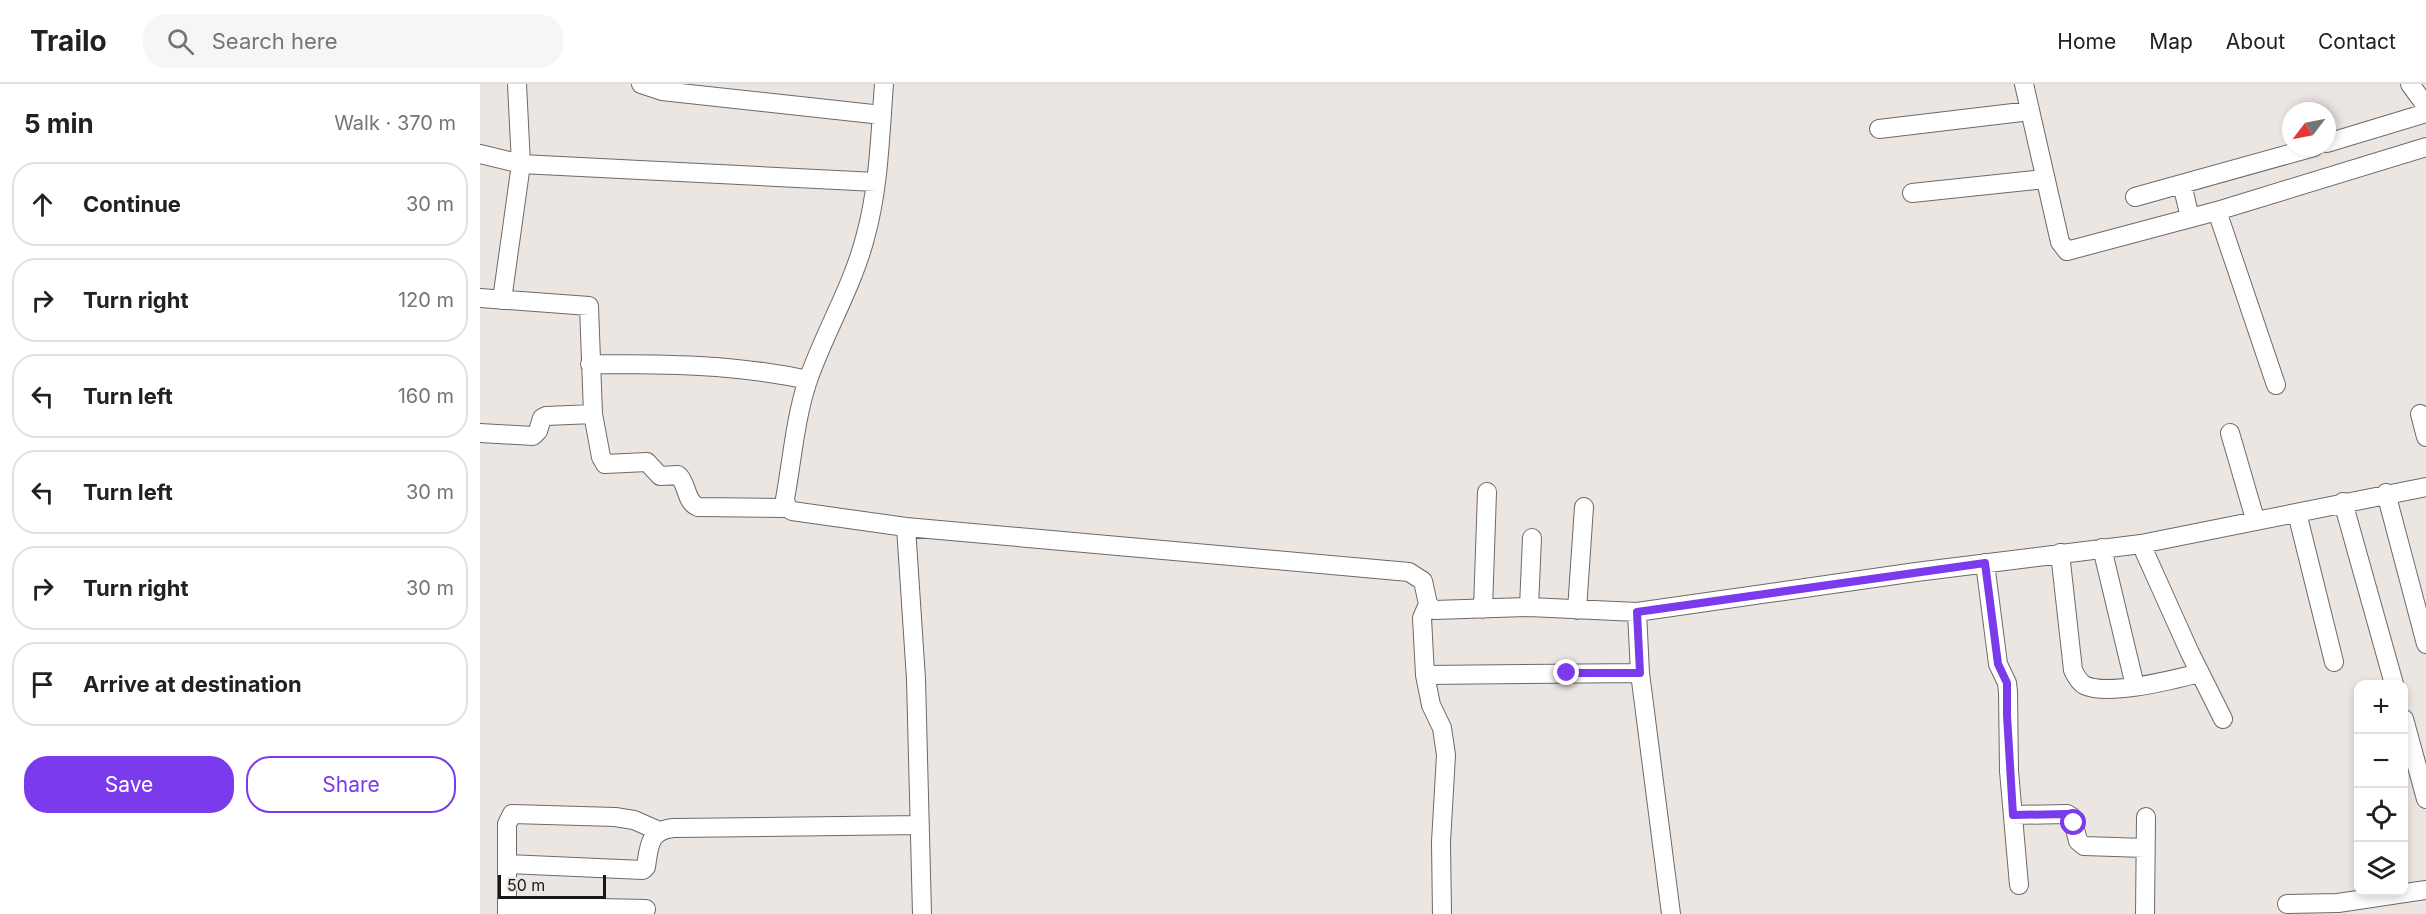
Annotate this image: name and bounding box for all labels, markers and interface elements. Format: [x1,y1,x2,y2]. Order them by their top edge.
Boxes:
search box [143,14,563,68]
text: Trailo [30,24,107,58]
icon: search [164,25,197,58]
text: Search here [212,28,338,54]
text: Home [2057,29,2116,54]
text: Map [2149,29,2193,54]
text: About [2226,29,2285,54]
text: Contact [2318,29,2396,54]
north arrow [2282,102,2336,156]
text: 5 min [24,108,94,139]
text: Walk · 370 m [334,111,456,135]
icon: ahead [26,188,59,221]
text: Continue [83,191,181,217]
text: 30 m [406,192,454,216]
icon: right [26,284,59,317]
text: Turn right [83,287,189,313]
text: 120 m [398,288,454,312]
icon: left [26,380,59,413]
text: Turn left [83,383,173,409]
text: 160 m [398,384,454,408]
icon: left [26,476,59,509]
text: Turn left [83,479,173,505]
text: 30 m [406,480,454,504]
icon: right [26,572,59,605]
text: Turn right [83,575,189,601]
text: 30 m [406,576,454,600]
route end [1553,659,1579,685]
icon: arrive [26,668,59,701]
text: Arrive at destination [83,671,302,697]
map controls [2354,680,2408,896]
button: + [2354,680,2408,734]
button: − [2354,734,2408,788]
button: Save [24,756,234,813]
button: Share [246,756,456,813]
button: locate [2354,788,2408,842]
route start [2060,809,2086,835]
button: layers [2354,842,2408,896]
scale bar [498,872,606,900]
text: 50 m [507,875,545,895]

